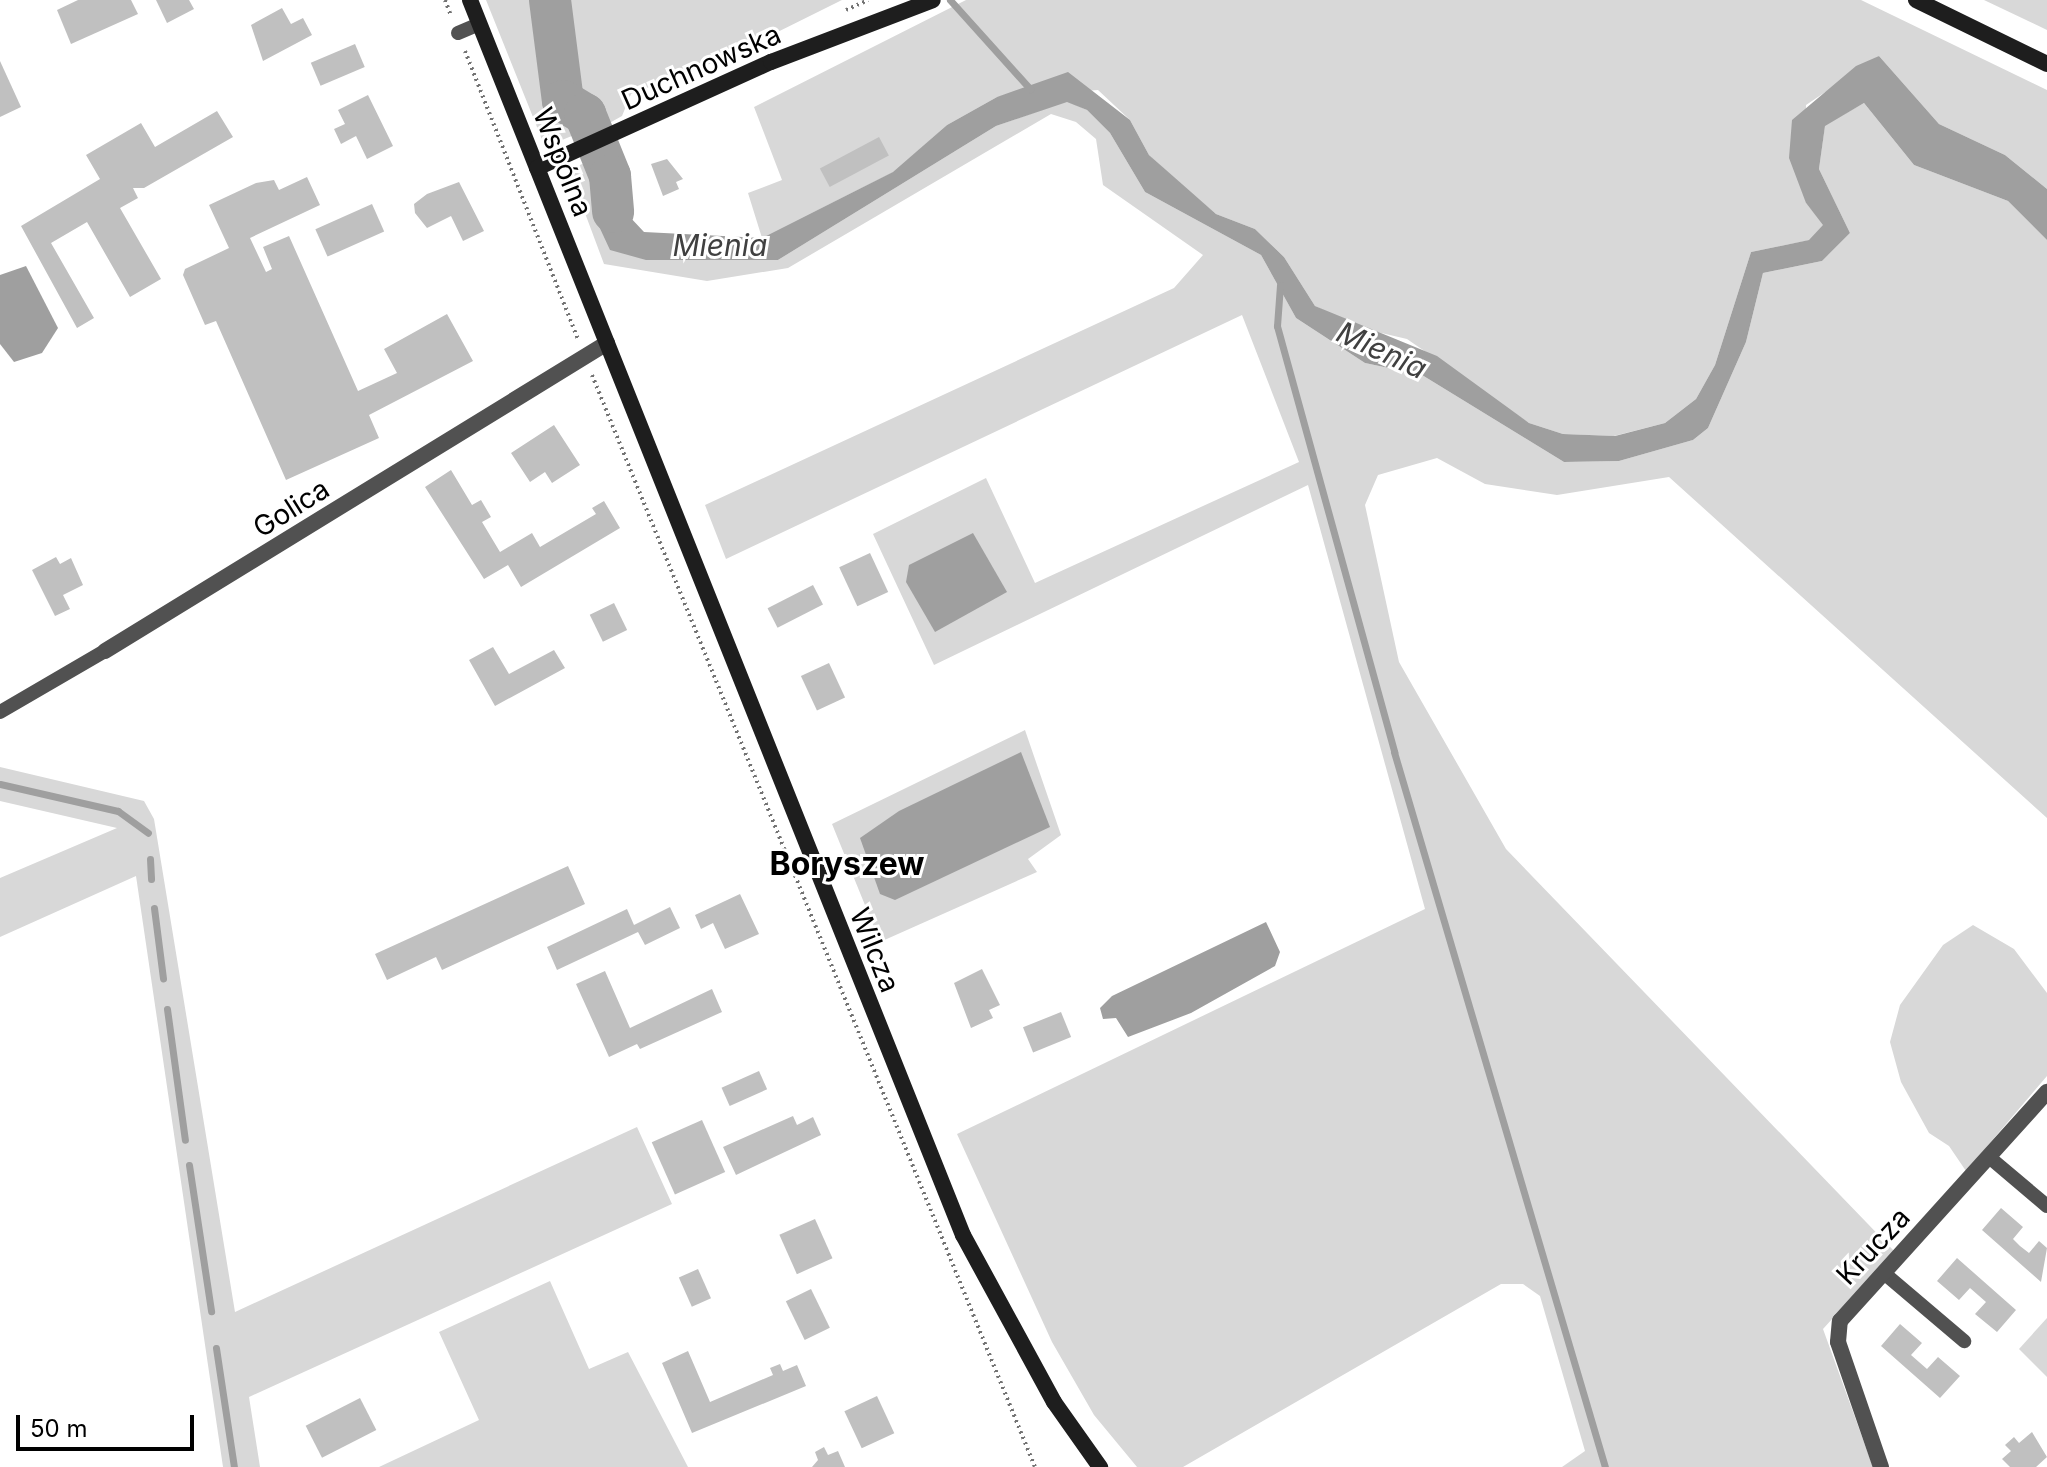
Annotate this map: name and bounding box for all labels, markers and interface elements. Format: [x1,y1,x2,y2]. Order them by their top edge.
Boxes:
street label: Duchnowska [616,17,786,117]
street label: Wspólna [526,103,600,221]
water label: Mienia [672,227,768,263]
water label: Mienia [1331,314,1433,386]
street label: Golica [247,472,335,544]
district label: Boryszew [769,845,925,883]
street label: Wilcza [843,903,907,997]
street label: Krucza [1829,1201,1917,1291]
scale bar [20,1399,198,1449]
text: 50 m [30,1414,88,1443]

